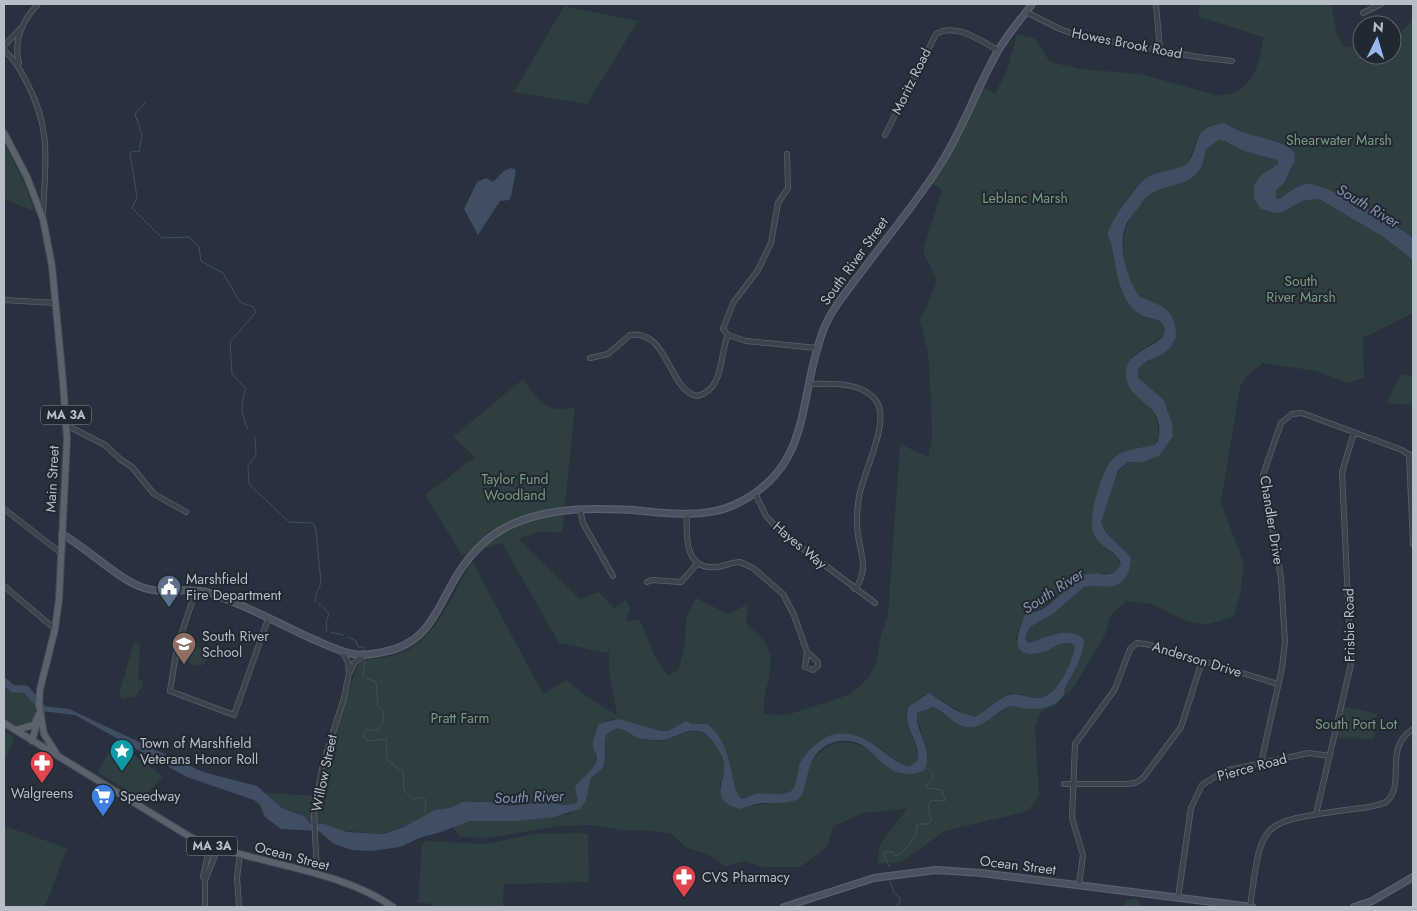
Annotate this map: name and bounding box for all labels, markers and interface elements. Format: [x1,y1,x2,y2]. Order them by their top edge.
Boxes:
north arrow [1352,15,1402,65]
text: N [1372,17,1385,37]
street label: Howes Brook Road [1070,22,1184,64]
street label: Moritz Road [886,44,936,118]
park label: Shearwater Marsh [1286,130,1392,150]
water label: South River [1332,179,1404,234]
park label: Leblanc Marsh [982,188,1068,208]
street label: South River Street [815,212,893,309]
park label: South River Marsh [1266,271,1336,307]
road number: MA 3A [41,406,91,424]
street label: Main Street [40,445,64,513]
park label: Taylor Fund Woodland [481,469,549,505]
street label: Chandler Drive [1255,474,1289,566]
street label: Hayes Way [769,516,832,574]
water label: South River [1018,562,1089,619]
place label: Marshfield Fire Department [186,569,282,605]
public building icon: Marshfield Fire Department [156,574,182,608]
street label: Frisbie Road [1338,588,1360,662]
place label: South River School [202,626,269,662]
school or university icon: South River School [171,631,197,665]
street label: Anderson Drive [1150,636,1244,682]
park label: Pratt Farm [431,708,489,728]
park label: South Port Lot [1315,714,1398,734]
street label: Willow Street [306,732,342,813]
place label: Town of Marshfield Veterans Honor Roll [140,733,258,769]
place icon: Town of Marshfield Veterans Honor Roll [109,738,135,772]
street label: Pierce Road [1215,748,1289,786]
pharmacy icon: Walgreens [29,750,55,784]
place label: Walgreens [11,783,74,803]
supermarket icon: Speedway [90,783,116,817]
water label: South River [494,785,565,809]
place label: Speedway [120,786,181,806]
road number: MA 3A [187,836,237,856]
street label: Ocean Street [252,836,332,876]
street label: Ocean Street [979,850,1058,880]
pharmacy icon: CVS Pharmacy [671,864,697,898]
place label: CVS Pharmacy [702,867,790,887]

